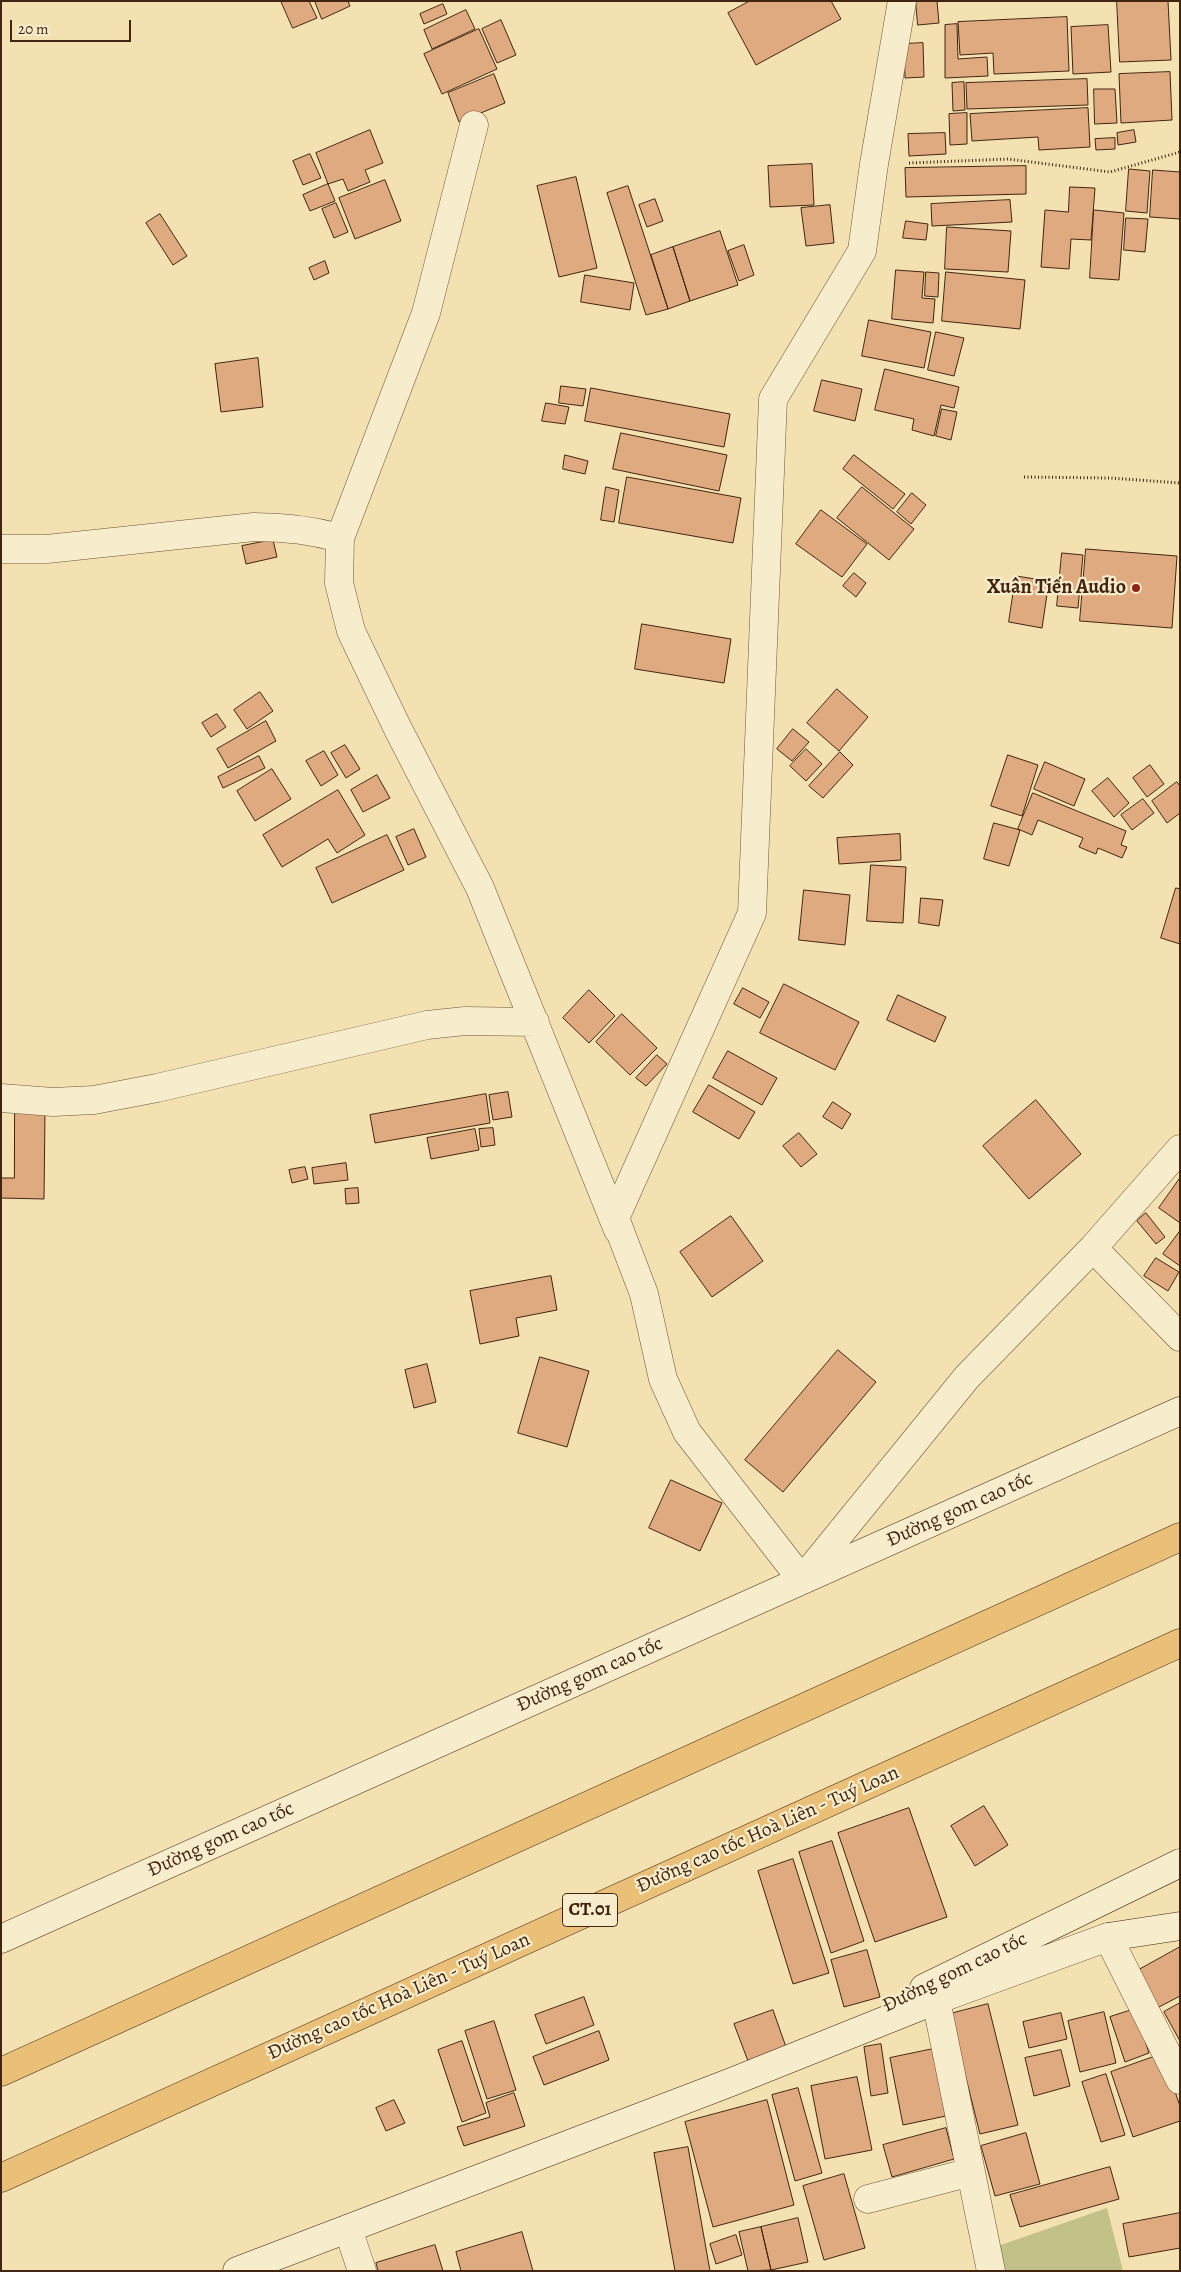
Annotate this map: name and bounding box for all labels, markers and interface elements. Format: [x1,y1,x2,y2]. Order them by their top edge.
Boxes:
scale bar [12,10,134,42]
text: 20 m [18,19,49,39]
place label: Xuân Tiến Audio [987,576,1126,600]
marker: Xuân Tiến Audio [1130,582,1142,594]
street label: Đường gom cao tốc [883,1467,1037,1553]
street label: Đường gom cao tốc [513,1632,667,1718]
street label: Đường cao tốc Hoà Liên - Tuý Loan [633,1761,903,1899]
street label: Đường gom cao tốc [144,1797,298,1883]
road number: CT.01 [562,1894,618,1926]
street label: Đường cao tốc Hoà Liên - Tuý Loan [264,1928,534,2066]
street label: Đường gom cao tốc [879,1928,1031,2018]

